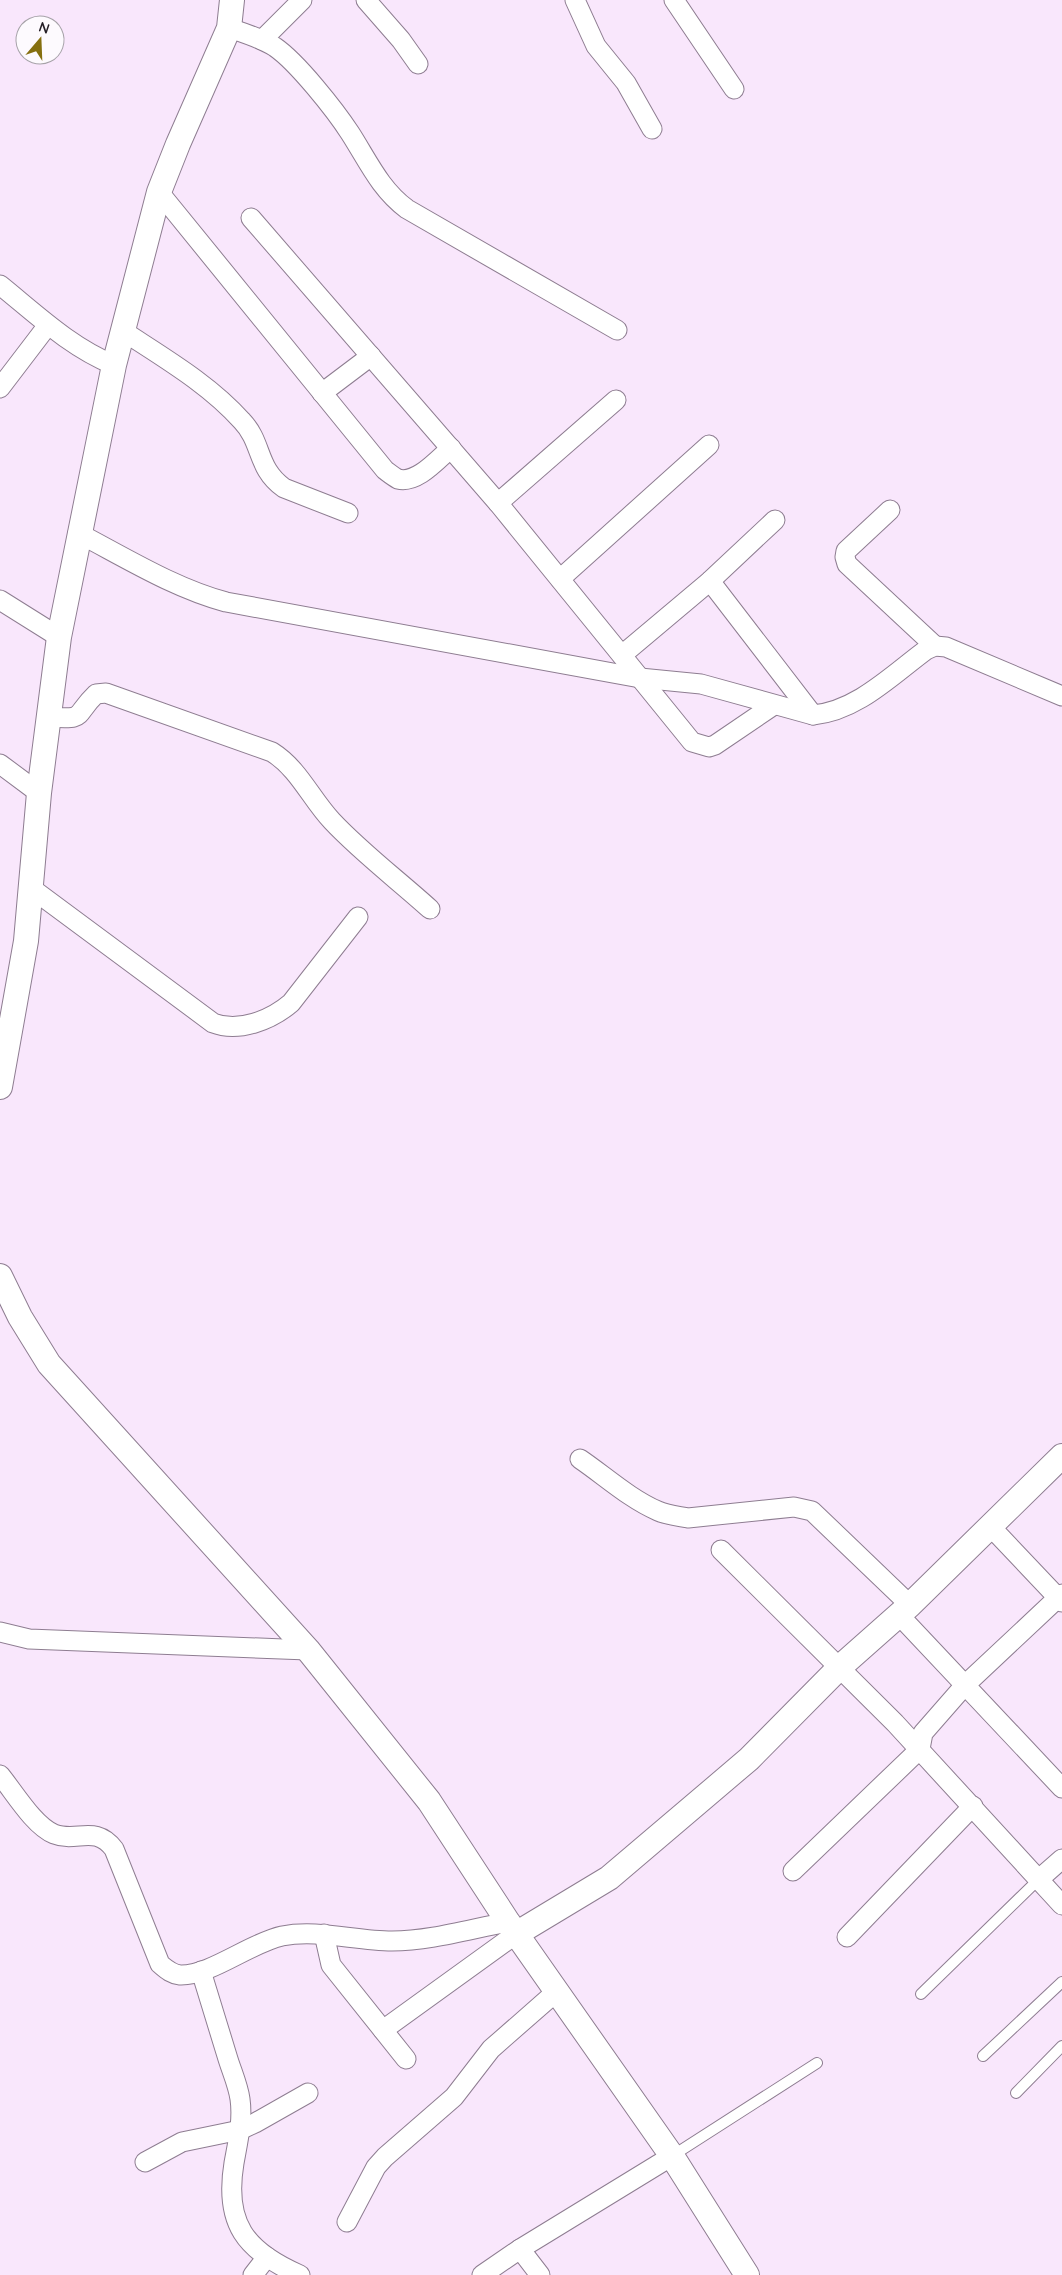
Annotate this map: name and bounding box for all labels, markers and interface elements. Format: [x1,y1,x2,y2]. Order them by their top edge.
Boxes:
north arrow [15,15,65,65]
text: N [36,18,52,38]

